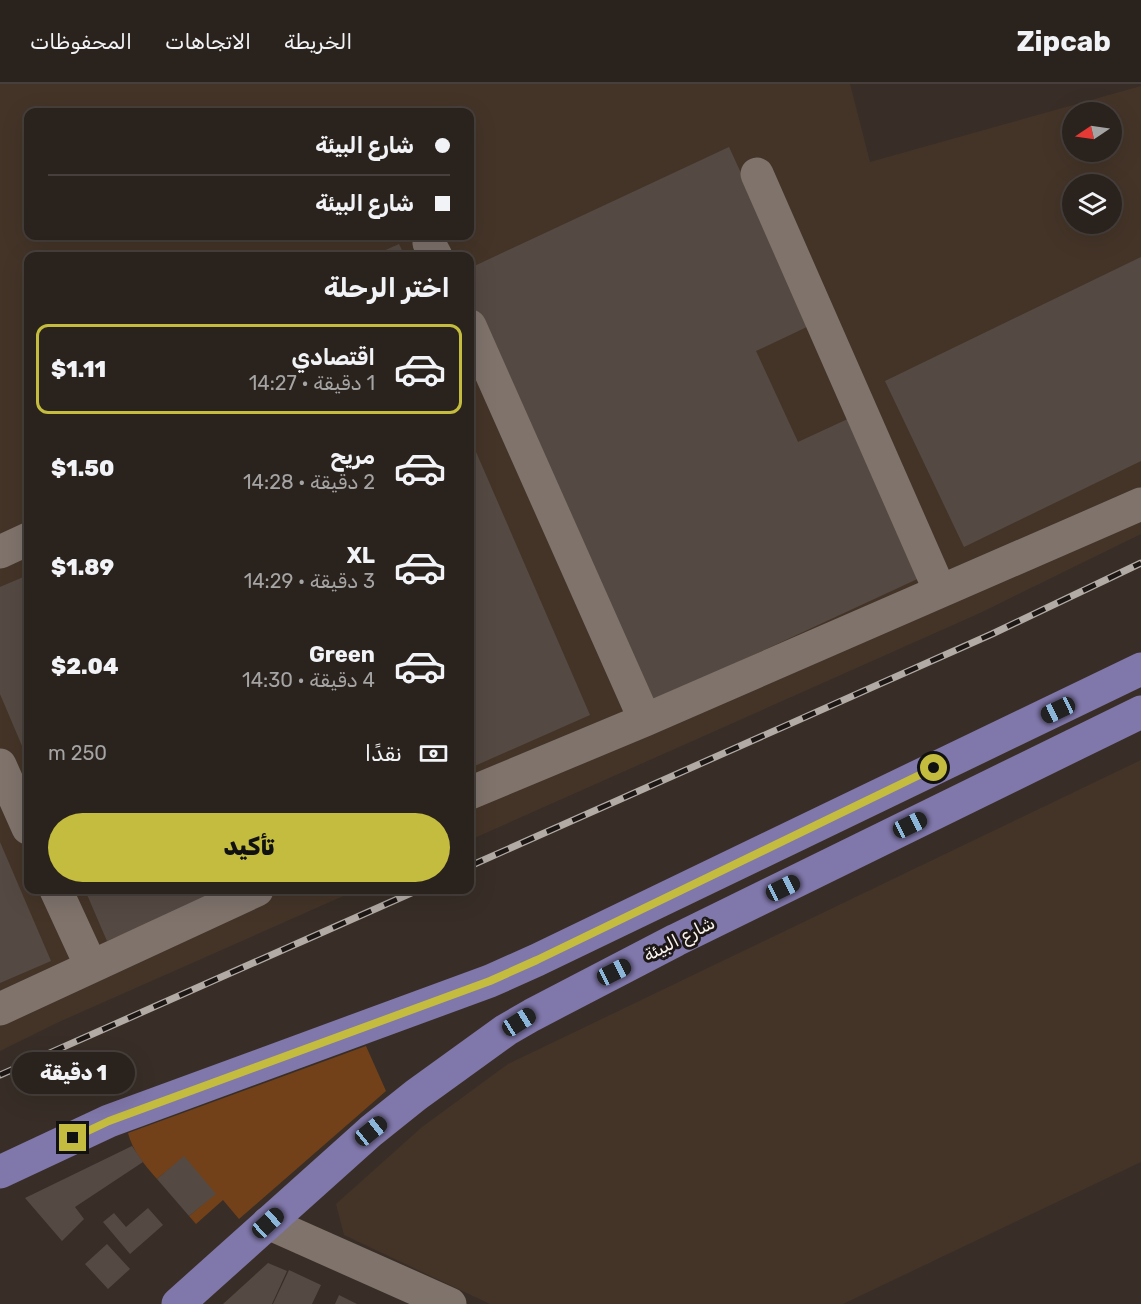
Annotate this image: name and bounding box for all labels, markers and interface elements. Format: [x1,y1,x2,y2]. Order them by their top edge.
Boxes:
text: Zipcab [1016,25,1111,58]
text: المحفوظات [30,29,132,54]
text: الاتجاهات [165,29,251,54]
text: الخريطة [284,29,352,54]
north arrow [1062,102,1122,162]
map controls [1062,102,1122,234]
text: شارع البيئة [315,132,414,159]
button: layers [1062,174,1122,234]
text: شارع البيئة [315,190,414,217]
text: اختر الرحلة [324,272,450,304]
icon: car [393,342,447,396]
text: اقتصادي [292,344,375,371]
text: $1.11 [51,356,106,383]
text: 1 دقيقة · 14:27 [249,371,375,395]
icon: car [393,441,447,495]
text: مريح [330,443,375,470]
text: $1.50 [51,455,114,482]
text: 2 دقيقة · 14:28 [243,470,375,494]
icon: car [393,540,447,594]
text: XL [347,542,375,569]
text: $1.89 [51,554,114,581]
text: 3 دقيقة · 14:29 [244,569,375,593]
icon: car [393,639,447,693]
text: Green [309,641,375,668]
text: $2.04 [51,653,119,680]
text: 4 دقيقة · 14:30 [242,668,375,692]
car [1038,694,1078,726]
icon: cash [417,737,450,770]
text: نقدًا [365,740,402,767]
text: 250 m [48,741,107,765]
route start [920,754,947,781]
car [890,809,930,841]
button: تأكيد [48,813,450,882]
car [763,872,803,904]
street label: شارع البيئة [639,912,719,967]
car [594,956,634,988]
car [499,1005,539,1039]
callout: 1 دقيقة [11,1051,134,1093]
text: 1 دقيقة [40,1061,107,1085]
car [351,1113,391,1149]
route end [59,1124,86,1151]
car [249,1204,287,1242]

